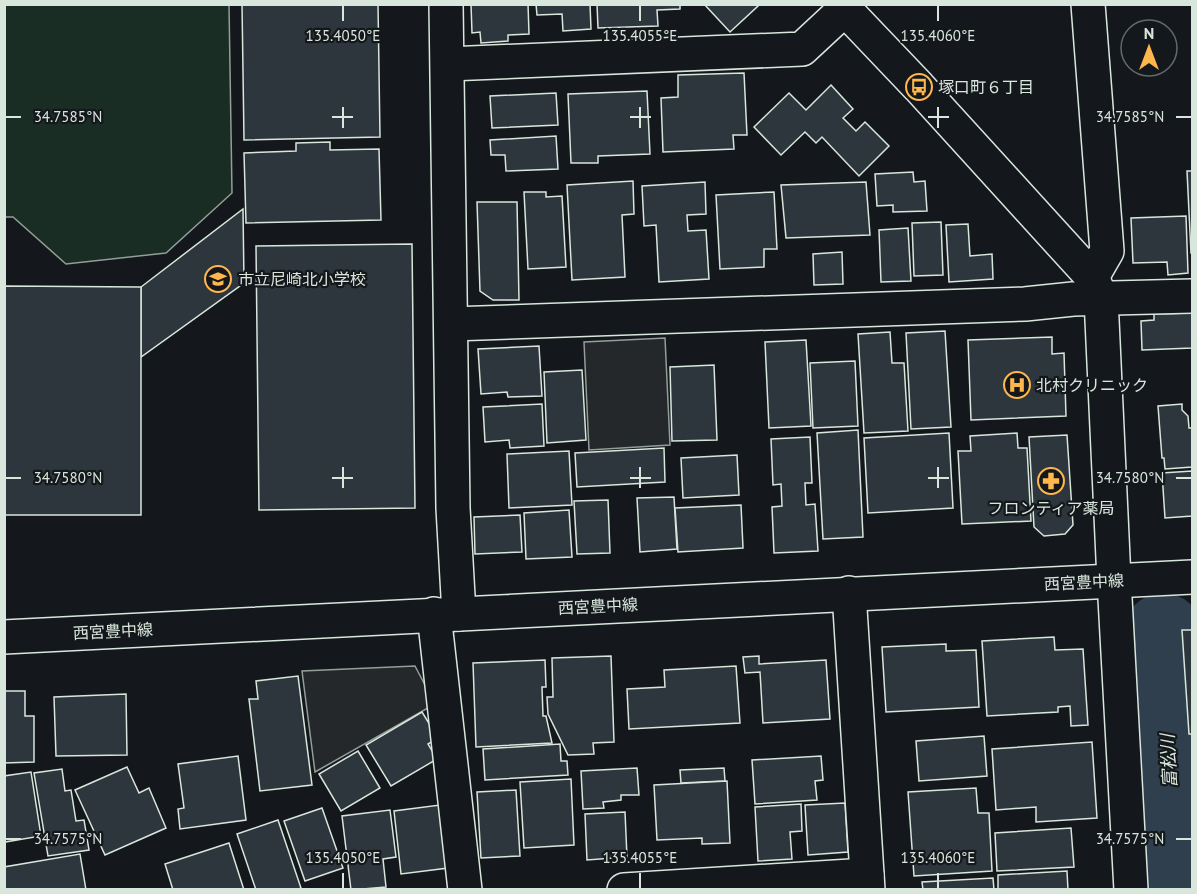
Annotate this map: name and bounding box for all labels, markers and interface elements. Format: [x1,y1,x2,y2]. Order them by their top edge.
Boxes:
north arrow [1119,18,1179,78]
text: N [1144,23,1154,43]
text: 135.4050°E [306,26,380,45]
text: 135.4055°E [603,26,677,45]
text: 135.4060°E [901,26,975,45]
bus stop icon: 塚口町６丁目 [904,72,934,102]
place label: 塚口町６丁目 [938,77,1034,97]
text: 34.7585°N [34,107,102,126]
text: 34.7585°N [1096,107,1164,126]
school or university icon: 市立尼崎北小学校 [203,264,233,294]
place label: 市立尼崎北小学校 [238,269,366,289]
hospital icon: 北村クリニック [1002,370,1032,400]
place label: 北村クリニック [1036,375,1148,395]
pharmacy icon: フロンティア薬局 [1036,466,1066,496]
text: 34.7580°N [34,468,102,487]
text: 34.7580°N [1096,468,1164,487]
place label: フロンティア薬局 [987,498,1115,518]
street label: 西宮豊中線 [1044,570,1124,594]
street label: 西宮豊中線 [558,594,638,618]
street label: 西宮豊中線 [73,619,153,643]
water label: 富松川 [1155,731,1181,789]
text: 34.7575°N [34,829,102,848]
text: 34.7575°N [1096,829,1164,848]
text: 135.4050°E [306,848,380,867]
text: 135.4055°E [603,848,677,867]
text: 135.4060°E [901,848,975,867]

